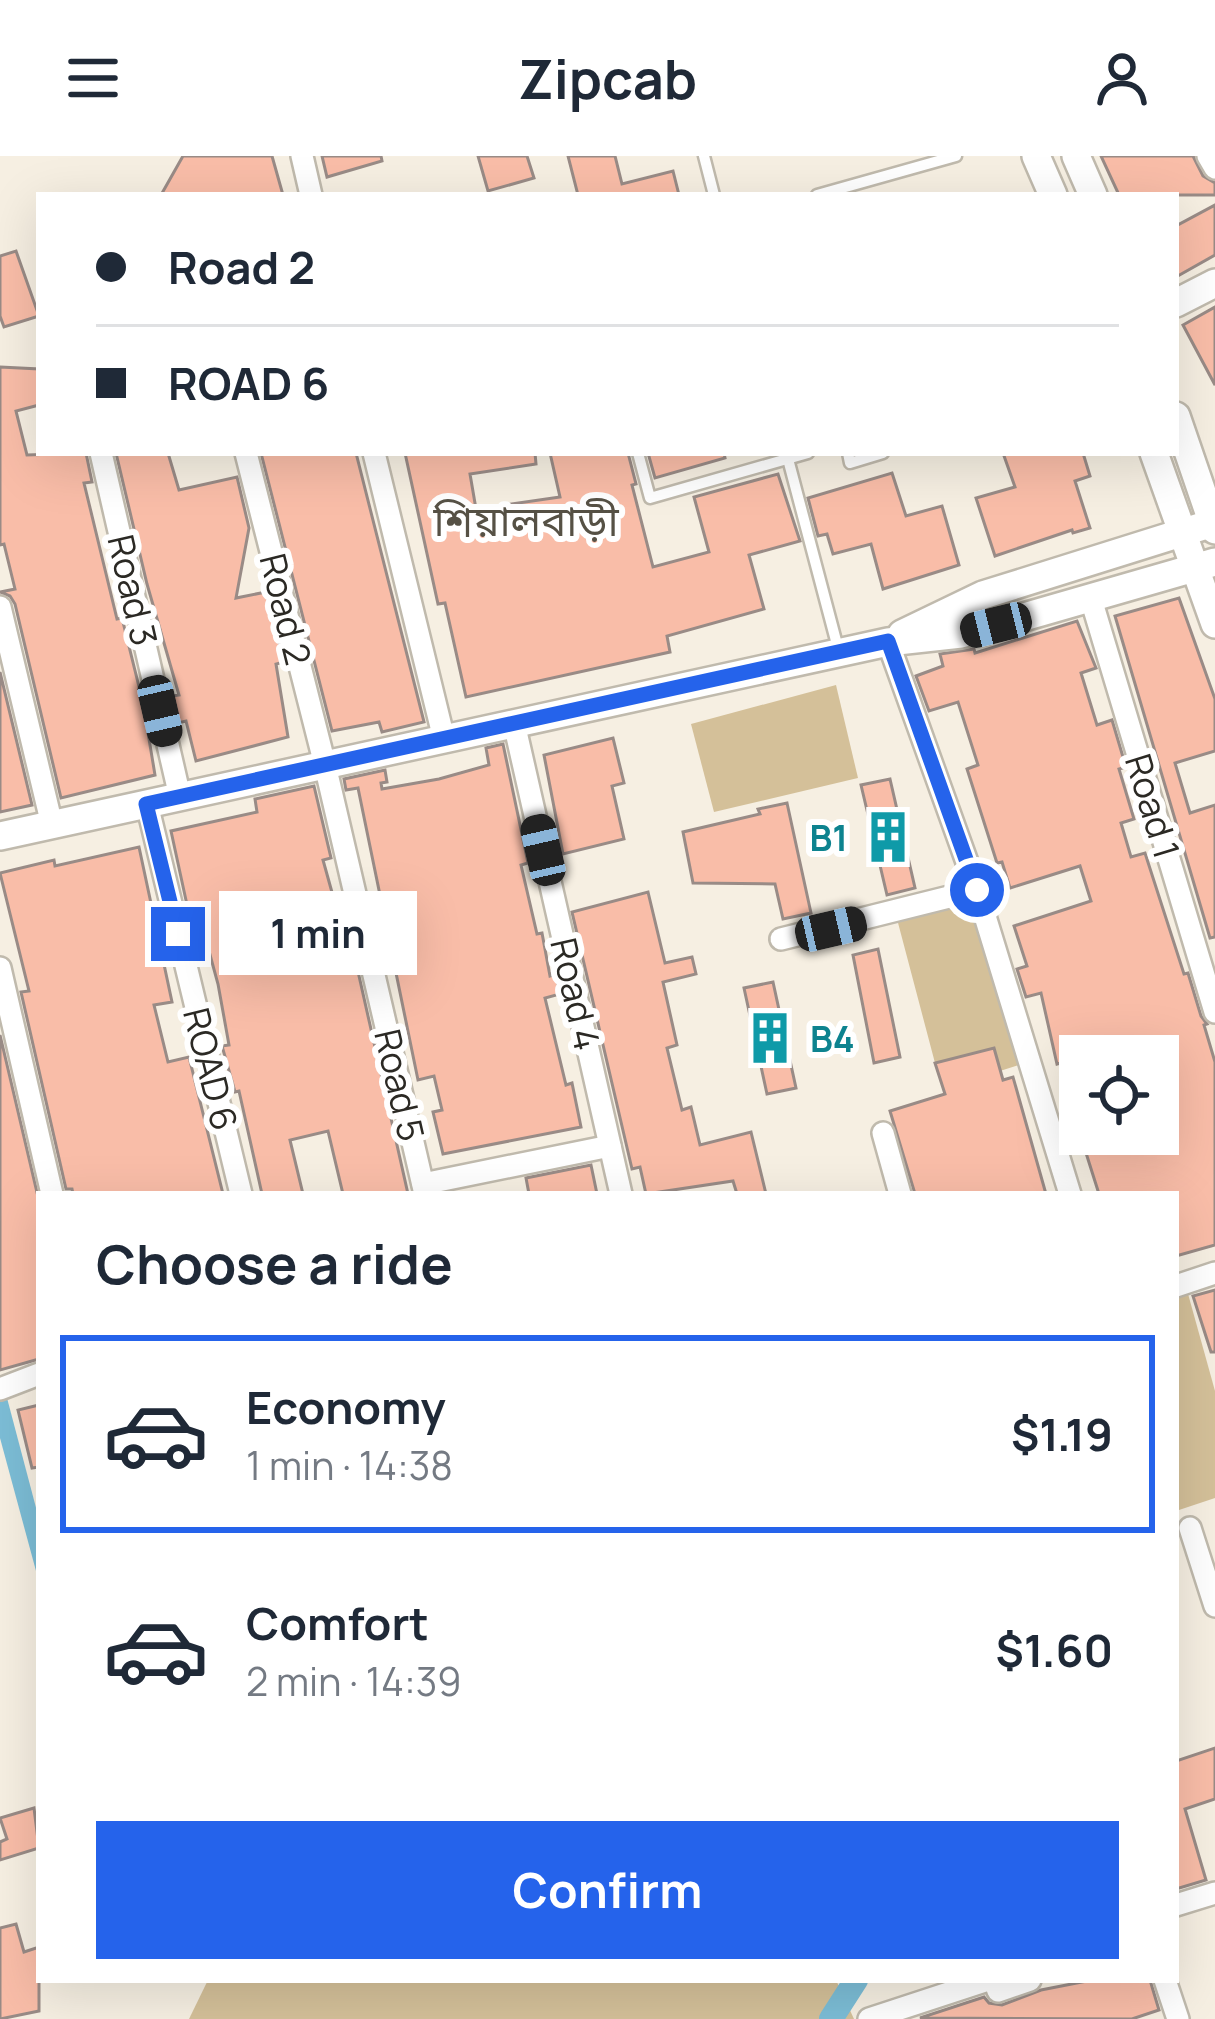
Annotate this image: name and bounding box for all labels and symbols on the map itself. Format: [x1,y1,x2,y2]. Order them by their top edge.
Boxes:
district label: শিয়ালবাড়ী [432,491,619,549]
street label: Road 3 [96,530,170,650]
street label: Road 2 [249,548,323,670]
car [957,599,1035,651]
car [134,672,186,750]
street label: Road 1 [1114,748,1192,864]
building icon: B1 [859,808,917,866]
car [517,811,569,889]
place label: B1 [810,813,848,862]
route start [950,863,1004,917]
callout: 1 min [220,892,418,976]
car [792,903,870,955]
route end [151,907,205,961]
street label: Road 4 [539,933,613,1055]
street label: ROAD 6 [172,1003,250,1135]
building icon: B4 [741,1009,799,1067]
place label: B4 [810,1014,855,1063]
street label: Road 5 [363,1024,437,1146]

